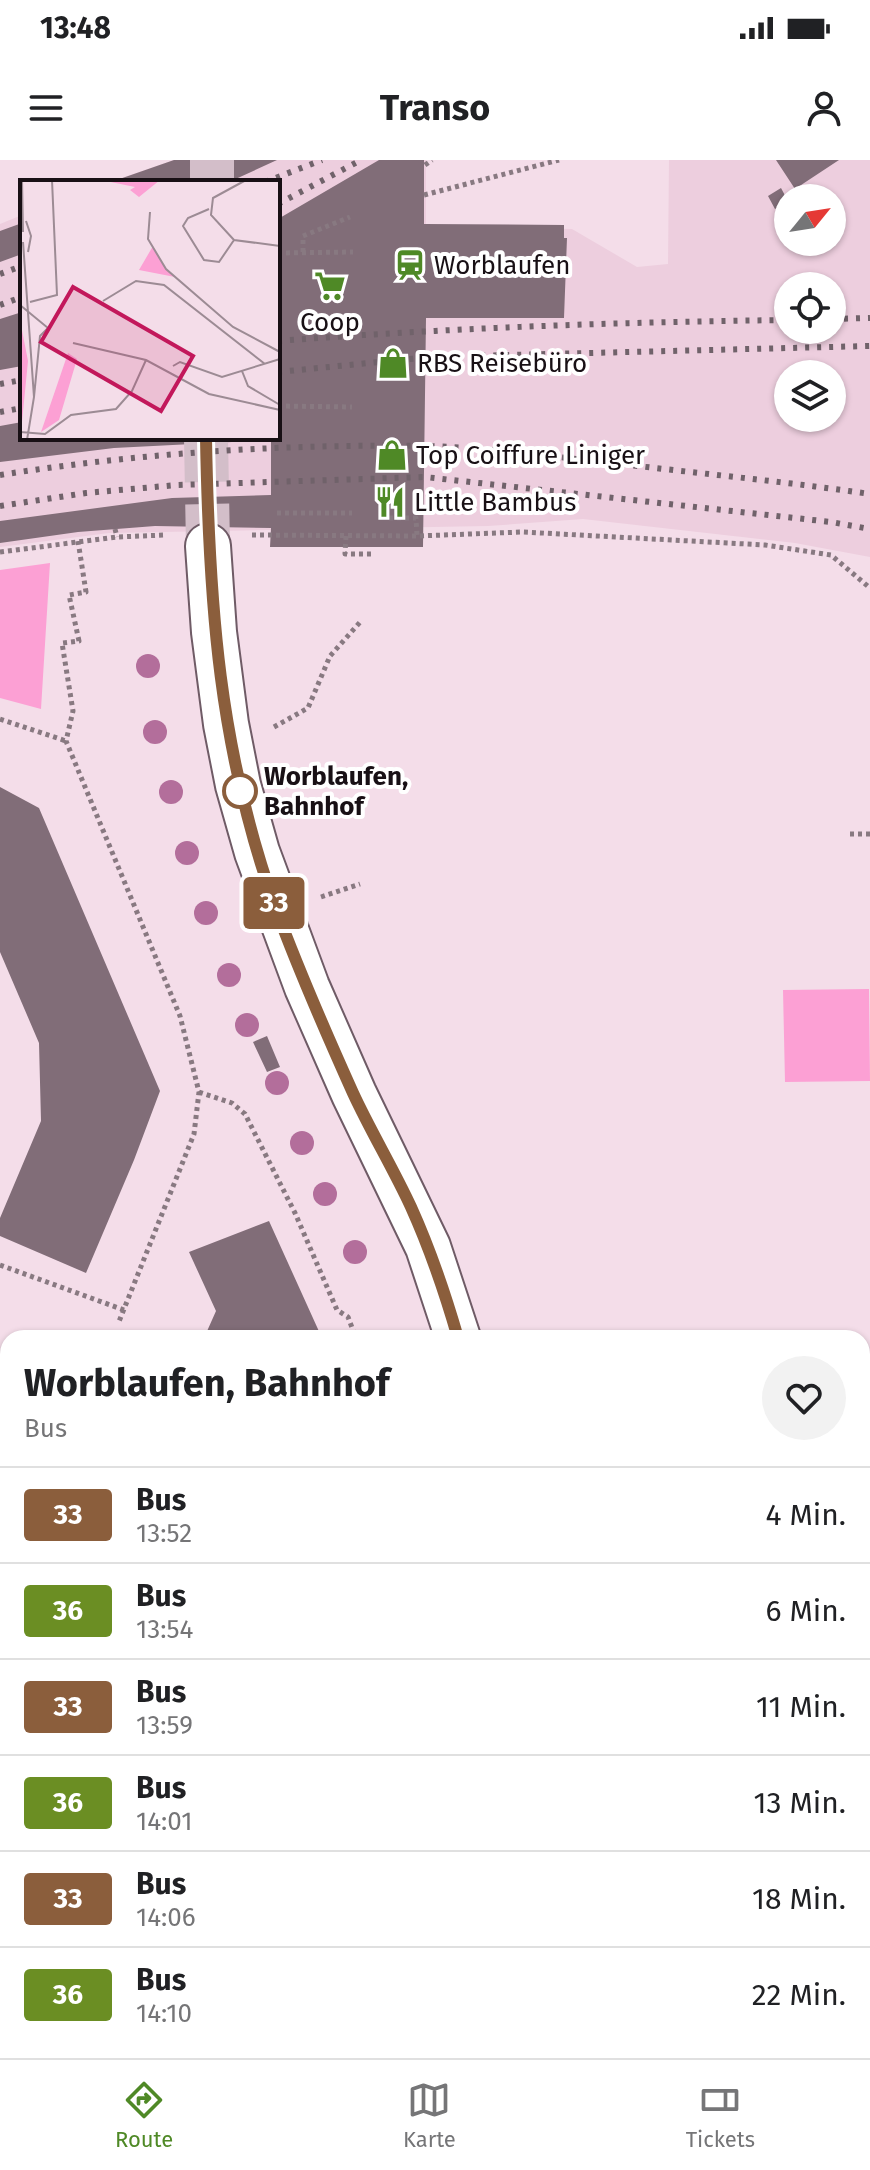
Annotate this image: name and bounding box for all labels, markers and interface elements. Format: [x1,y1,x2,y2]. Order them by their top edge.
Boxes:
text: 13:48 [40,10,111,46]
icon: menu [24,86,68,130]
text: Transo [380,86,490,130]
icon: person [802,86,846,130]
inset map [20,180,280,440]
north arrow [774,184,846,256]
map controls [774,184,846,432]
station icon: Worblaufen [393,248,427,282]
place label: Worblaufen [434,250,571,281]
supermarket icon: Coop [313,269,347,303]
button: locate [774,272,846,344]
place label: Coop [300,307,360,338]
shop icon: RBS Reisebüro [376,346,410,380]
place label: RBS Reisebüro [417,348,587,379]
button: layers [774,360,846,432]
shop icon: Top Coiffure Liniger [375,438,409,472]
place label: Top Coiffure Liniger [416,440,645,471]
restaurant icon: Little Bambus [373,485,407,519]
place label: Little Bambus [414,487,576,518]
place label: Worblaufen, Bahnhof [264,761,408,822]
marker: Worblaufen, Bahnhof [223,774,257,808]
line badge: 33 [238,877,310,929]
text: 33 [259,886,289,919]
button: heart [762,1356,846,1440]
text: Worblaufen, Bahnhof [24,1360,390,1406]
text: Bus [24,1413,67,1444]
text: Bus [136,1482,186,1518]
text: 4 Min. [766,1497,846,1533]
text: 33 [53,1498,83,1531]
text: 13:52 [136,1518,192,1549]
text: Bus [136,1578,186,1614]
text: 6 Min. [765,1593,846,1629]
text: 36 [53,1594,83,1627]
text: 13:54 [136,1614,193,1645]
text: Bus [136,1674,186,1710]
text: 11 Min. [756,1689,846,1725]
text: 33 [53,1690,83,1723]
text: 13:59 [136,1710,193,1741]
text: Bus [136,1770,186,1806]
text: 13 Min. [754,1785,846,1821]
text: 36 [53,1786,83,1819]
text: 14:01 [136,1806,192,1837]
text: Bus [136,1866,186,1902]
text: 18 Min. [752,1881,846,1917]
text: 33 [53,1882,83,1915]
text: 14:06 [136,1902,196,1933]
text: Bus [136,1962,186,1998]
text: 22 Min. [752,1977,846,2013]
text: 36 [53,1978,83,2011]
text: 14:10 [136,1998,192,2029]
tab: Route [115,2078,173,2153]
tab: Karte [403,2078,456,2153]
tab: Tickets [686,2078,755,2153]

